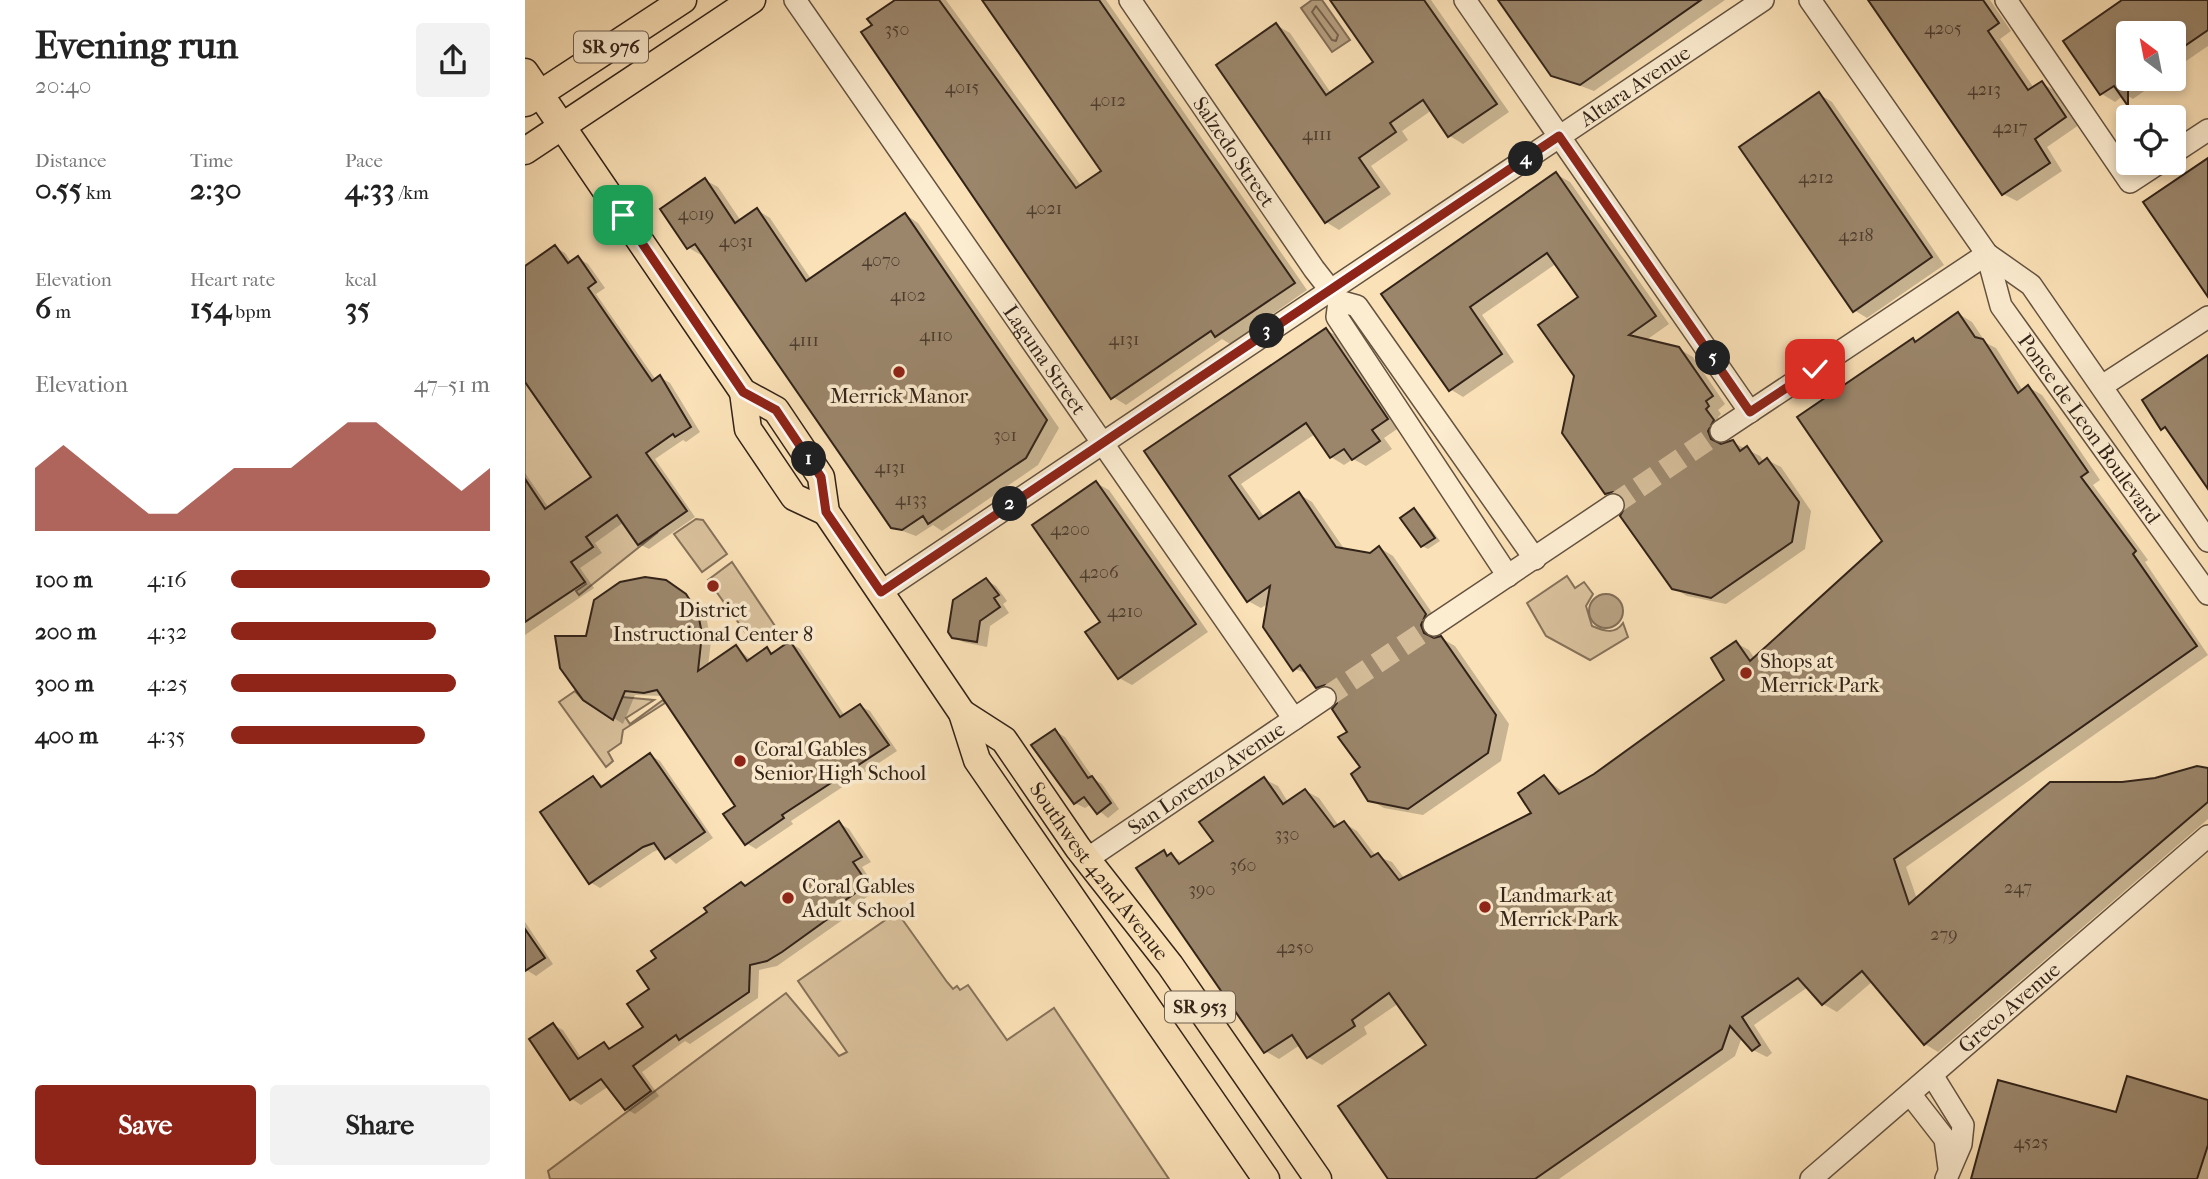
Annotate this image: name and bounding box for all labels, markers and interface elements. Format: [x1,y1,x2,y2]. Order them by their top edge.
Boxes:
house number: 4205 [1924,18,1962,39]
house number: 350 [884,19,910,40]
north arrow [2116,21,2186,91]
map controls [2116,21,2186,175]
text: Evening run [35,23,238,68]
button: share [416,23,490,97]
road number: SR 976 [574,32,648,62]
street label: Altara Avenue [1574,40,1695,132]
text: 20:40 [35,72,91,99]
house number: 4015 [945,77,980,98]
house number: 4213 [1967,79,2001,100]
house number: 4012 [1090,90,1126,111]
street label: Salzedo Street [1188,92,1280,212]
button: locate [2116,105,2186,175]
house number: 4217 [1993,117,2028,138]
house number: 4111 [1302,124,1332,145]
pin: 4 [1509,142,1543,176]
text: 4 [1520,147,1531,169]
text: Distance [35,150,106,172]
text: Time [190,150,233,172]
text: Pace [345,150,383,172]
house number: 4212 [1798,167,1834,188]
text: 0.55 [35,172,82,207]
text: 2:30 [190,172,242,207]
text: 4:33 [345,172,395,207]
text: km [82,182,112,204]
text: /km [395,182,429,204]
pin [593,185,653,245]
icon: arrive [604,196,642,234]
house number: 4021 [1026,198,1062,219]
house number: 4019 [678,204,714,225]
house number: 4218 [1838,225,1874,246]
house number: 4031 [719,231,753,252]
house number: 4070 [861,250,901,271]
text: Elevation [35,269,112,291]
text: Heart rate [190,269,275,291]
text: kcal [345,269,377,291]
house number: 4102 [890,285,926,306]
text: 6 [35,291,51,326]
text: 154 [190,291,231,326]
text: 35 [345,291,370,326]
street label: Laguna Street [998,300,1091,420]
text: m [51,301,71,323]
text: bpm [231,301,271,323]
pin: 3 [1249,314,1285,348]
text: 3 [1263,319,1270,341]
house number: 4110 [919,325,953,346]
house number: 4131 [1109,329,1139,350]
street label: Ponce de Leon Boulevard [2013,329,2166,529]
house number: 4111 [789,330,819,351]
pin [1785,339,1845,399]
pin: 5 [1695,340,1731,376]
text: 5 [1708,346,1717,368]
icon: check [1796,350,1834,388]
marker: Merrick Manor [891,364,907,380]
text: Elevation [35,371,128,398]
text: 47–51 m [414,371,490,398]
place label: Merrick Manor [830,384,968,408]
house number: 301 [993,425,1017,446]
pin: 1 [791,442,827,476]
text: 1 [805,447,812,469]
house number: 4131 [875,457,905,478]
pin: 2 [993,486,1028,522]
house number: 4133 [895,489,927,510]
text: 2 [1005,492,1014,514]
house number: 4200 [1050,519,1090,540]
house number: 4206 [1079,562,1119,583]
text: 100 m [35,566,93,593]
text: 4:16 [147,566,187,593]
marker: District Instructional Center 8 [705,578,721,594]
place label: District Instructional Center 8 [613,598,813,646]
house number: 4210 [1107,601,1143,622]
text: 200 m [35,618,96,645]
text: 4:32 [147,618,187,645]
place label: Shops at Merrick Park [1760,649,1880,697]
marker: Shops at Merrick Park [1738,665,1754,681]
text: 300 m [35,670,94,697]
text: 4:25 [147,670,188,697]
street label: San Lorenzo Avenue [1123,717,1289,840]
text: 400 m [35,722,98,749]
text: 4:35 [147,722,186,749]
place label: Coral Gables Senior High School [754,737,926,785]
marker: Coral Gables Senior High School [732,753,748,769]
street label: Southwest 42nd Avenue [1025,778,1174,965]
house number: 330 [1275,824,1299,845]
house number: 360 [1229,855,1257,876]
place label: Coral Gables Adult School [801,874,915,922]
house number: 247 [2004,877,2032,898]
house number: 390 [1189,879,1215,900]
place label: Landmark at Merrick Park [1499,883,1619,931]
marker: Coral Gables Adult School [780,890,796,906]
marker: Landmark at Merrick Park [1477,899,1493,915]
house number: 279 [1930,924,1958,945]
house number: 4250 [1276,937,1314,958]
street label: Greco Avenue [1954,957,2065,1058]
road number: SR 953 [1165,992,1235,1023]
button: Save [35,1085,256,1165]
button: Share [270,1085,490,1165]
house number: 4525 [2014,1132,2049,1153]

